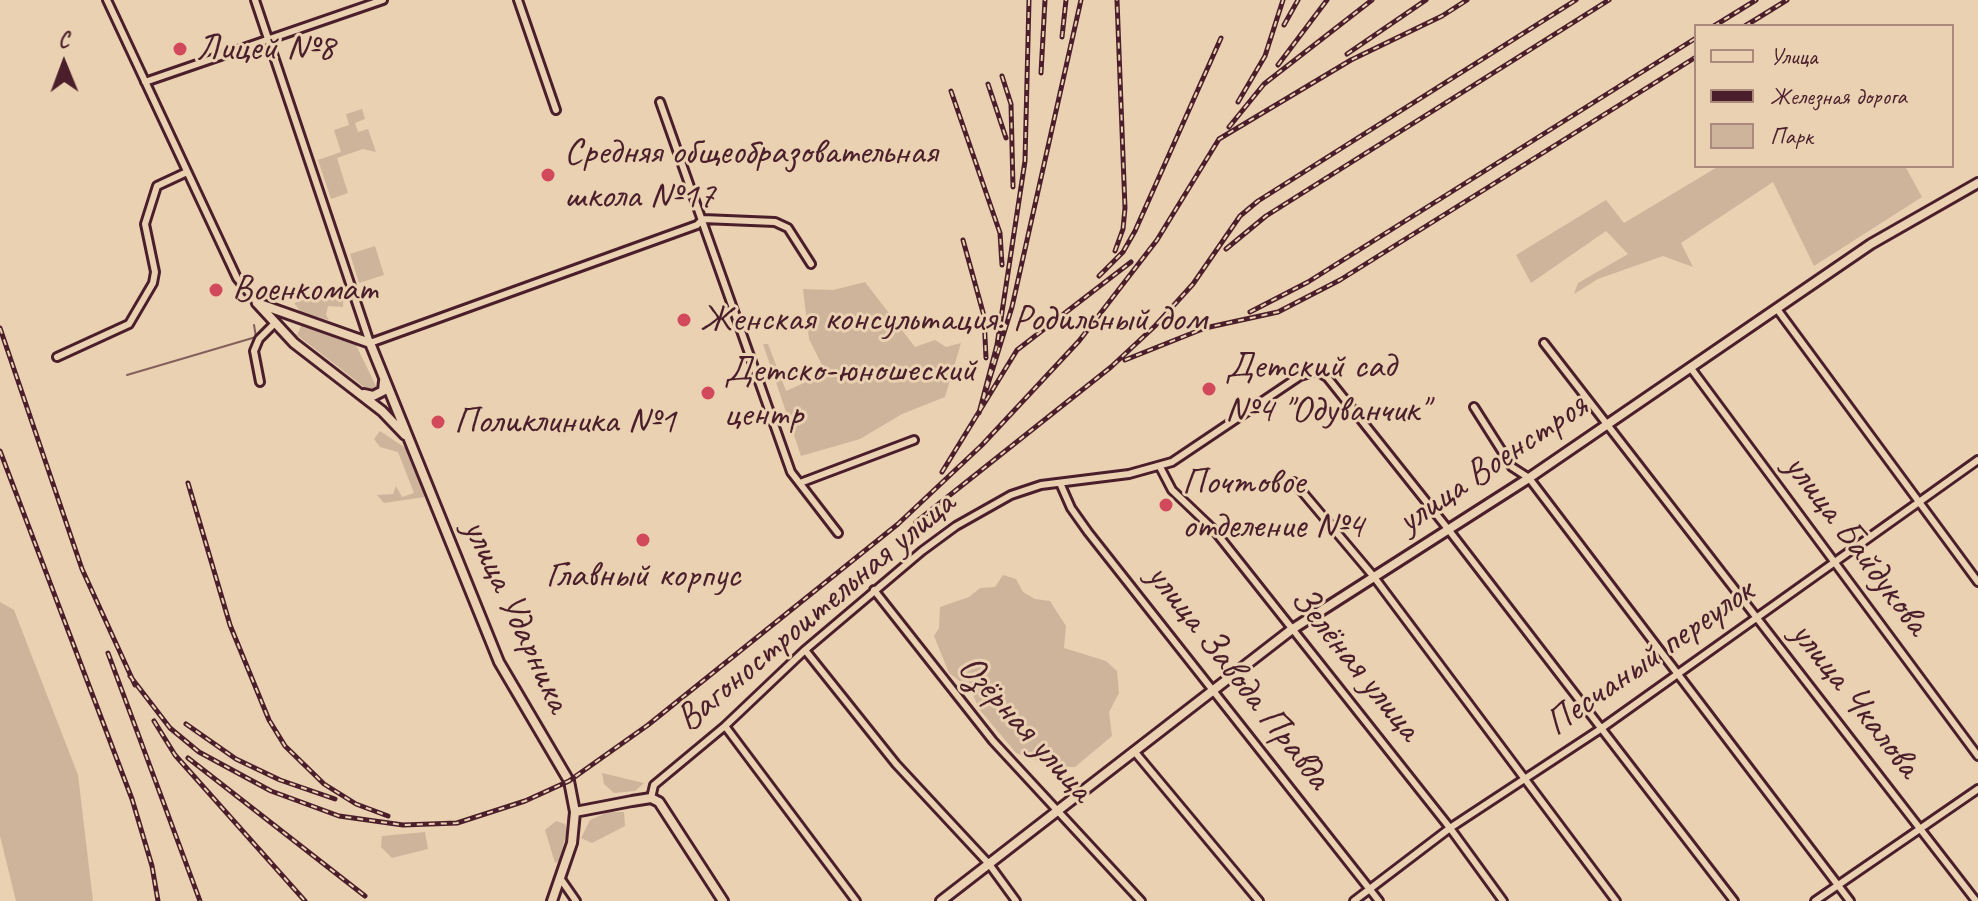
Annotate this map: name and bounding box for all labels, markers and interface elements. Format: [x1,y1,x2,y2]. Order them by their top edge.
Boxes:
north arrow [24,24,104,104]
legend [1694,24,1954,168]
text: С [58,26,69,54]
place label: Лицей №8 [196,26,335,72]
marker: Лицей №8 [171,40,189,58]
text: Улица [1770,41,1818,71]
text: Железная дорога [1770,81,1907,111]
text: Парк [1770,121,1813,151]
place label: Средняя общеобразовательная школа №17 [564,130,937,220]
marker: Средняя общеобразовательная школа №17 [539,166,557,184]
place label: Военкомат [232,267,377,313]
marker: Военкомат [207,281,225,299]
place label: Женская консультация. Родильный дом [700,297,1206,343]
marker: Женская консультация. Родильный дом [675,311,693,329]
place label: Детский сад №4 "Одуванчик" [1225,344,1428,434]
place label: Детско-юношеский центр [724,348,976,438]
marker: Детский сад №4 "Одуванчик" [1200,380,1218,398]
marker: Детско-юношеский центр [699,384,717,402]
street label: улица Военстроя [1389,384,1597,544]
place label: Поликлиника №1 [454,399,676,445]
marker: Поликлиника №1 [429,413,447,431]
street label: улица Байдукова [1773,446,1939,644]
place label: Почтовое отделение №4 [1182,460,1363,550]
street label: Вагоностроительная улица [667,482,965,742]
marker: Почтовое отделение №4 [1157,496,1175,514]
street label: улица Ударника [451,512,581,720]
marker: Главный корпус [634,531,652,549]
place label: Главный корпус [546,553,740,599]
street label: улица Завода Правда [1136,555,1340,799]
street label: Песчаный переулок [1537,569,1763,747]
street label: Зелёная улица [1279,578,1431,750]
street label: улица Чкалова [1780,613,1930,787]
street label: Озёрная улица [947,646,1103,812]

